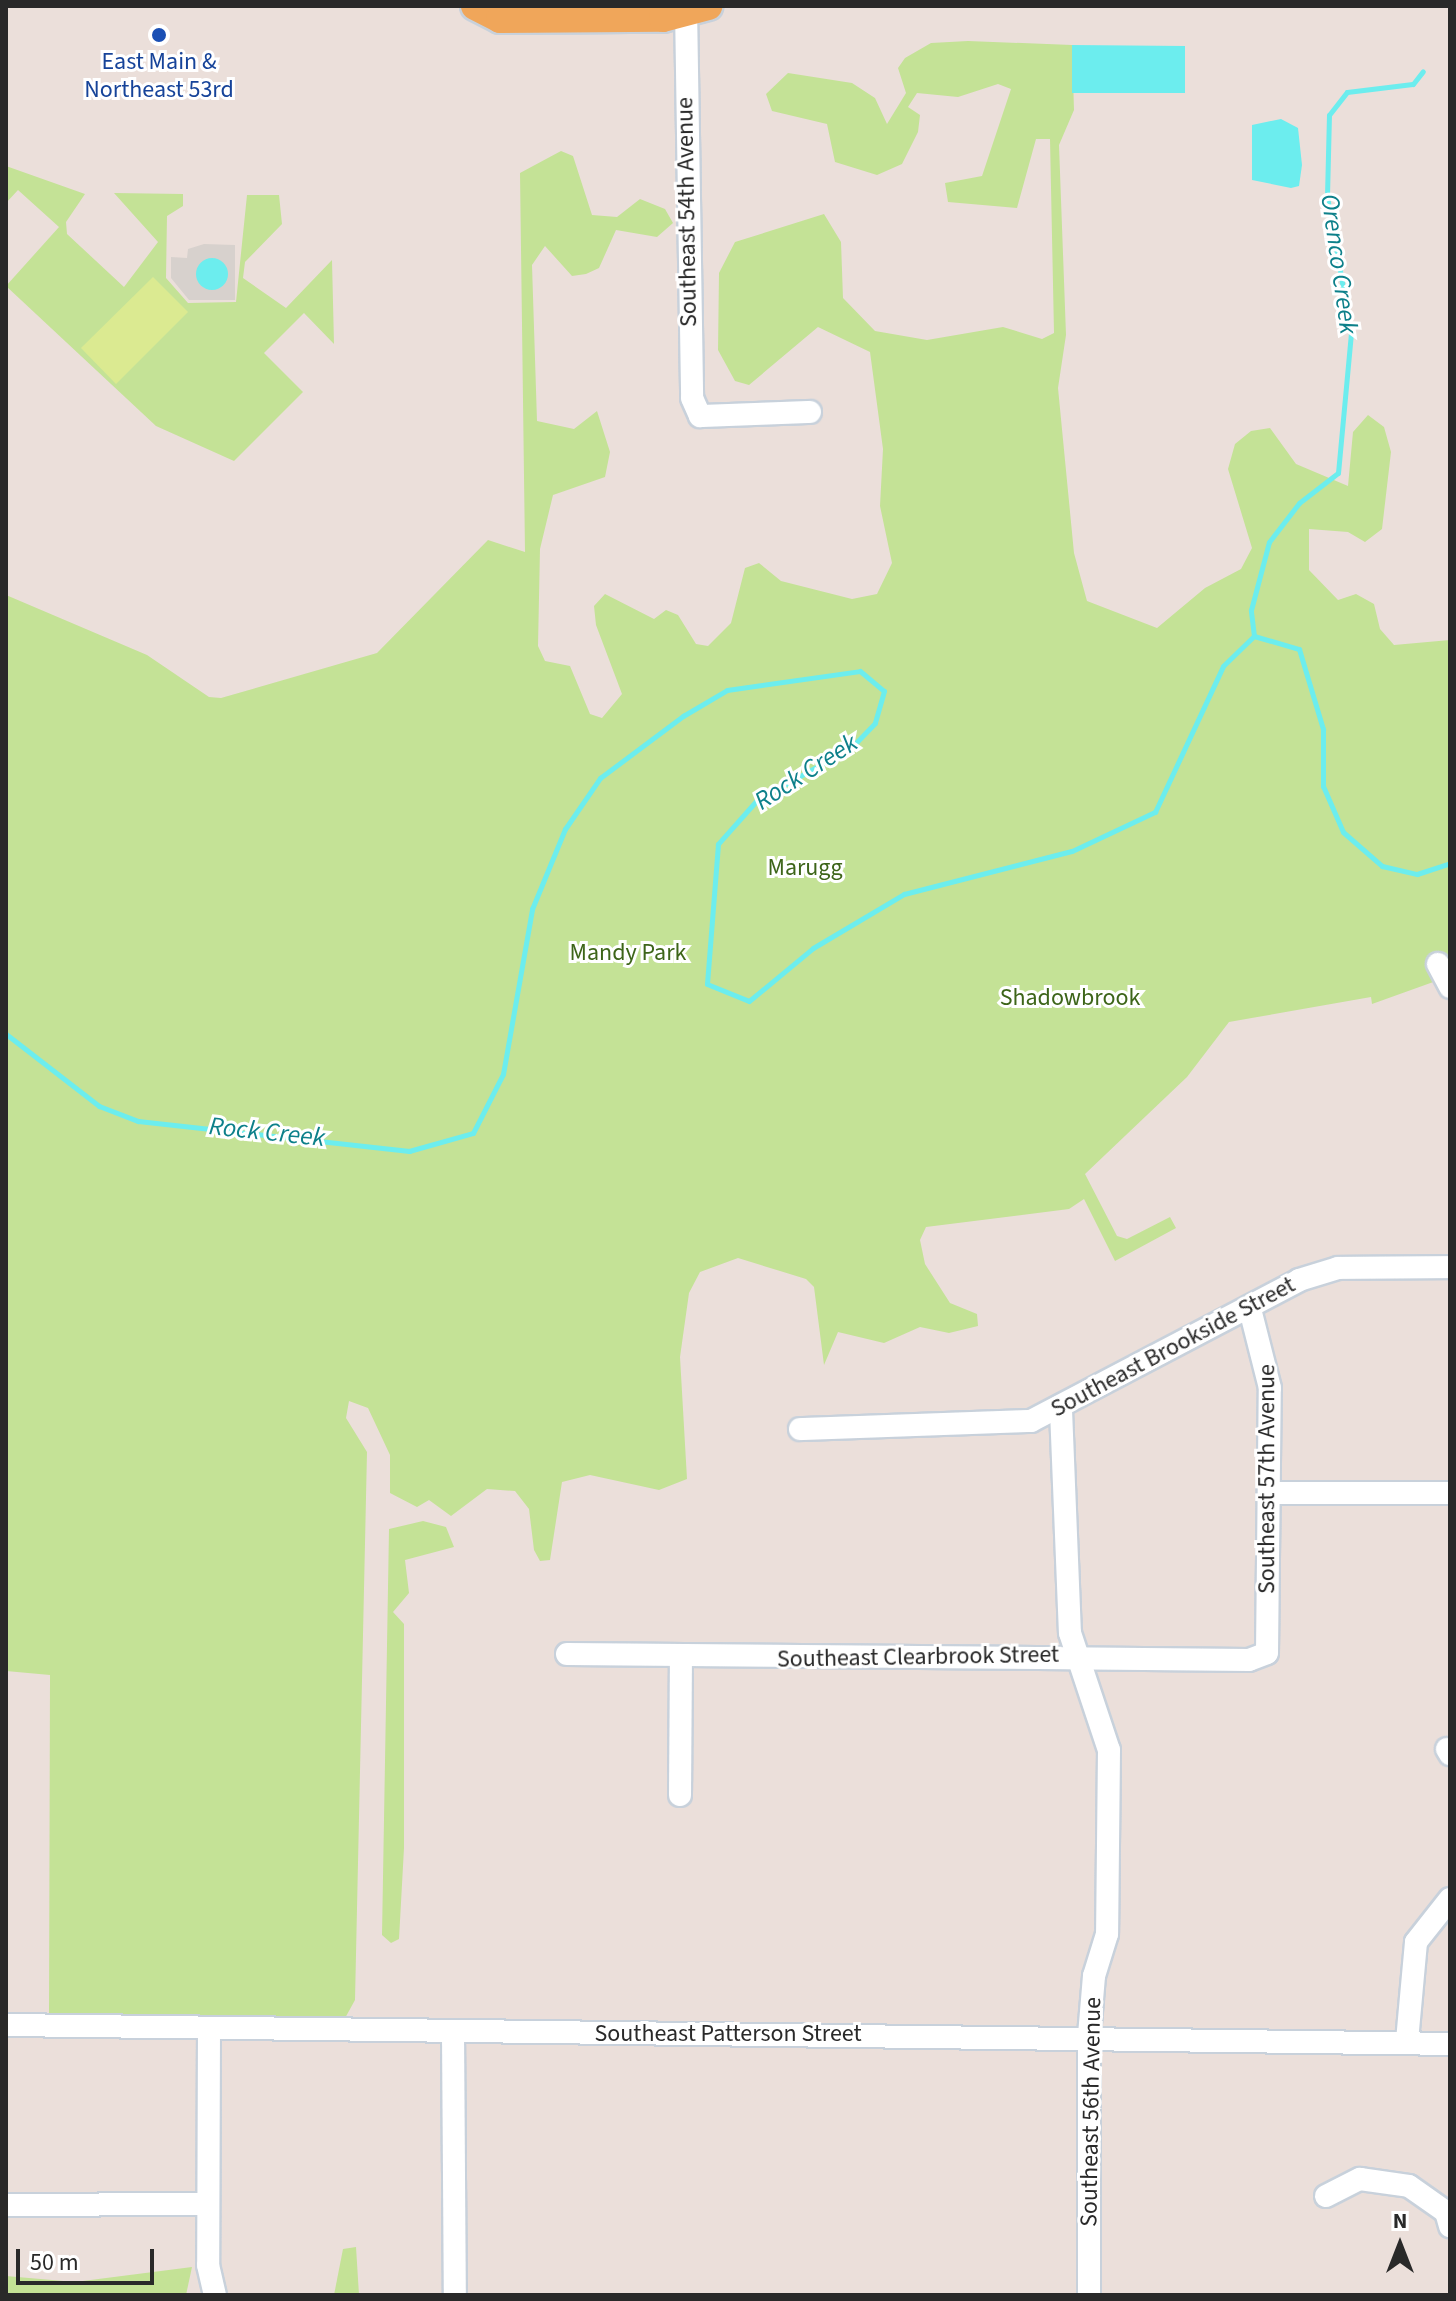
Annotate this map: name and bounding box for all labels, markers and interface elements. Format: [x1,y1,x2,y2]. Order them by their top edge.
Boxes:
marker: East Main & Northeast 53rd [150,26,168,44]
place label: East Main & Northeast 53rd [84,48,234,104]
street label: Southeast 54th Avenue [671,97,703,327]
water label: Orenco Creek [1314,192,1364,336]
water label: Rock Creek [749,727,863,817]
park label: Marugg [767,854,843,882]
park label: Mandy Park [570,939,686,967]
park label: Shadowbrook [1000,984,1140,1012]
water label: Rock Creek [207,1110,327,1154]
street label: Southeast Brookside Street [1046,1270,1300,1424]
street label: Southeast 57th Avenue [1253,1364,1281,1594]
street label: Southeast Clearbrook Street [777,1640,1059,1674]
street label: Southeast 56th Avenue [1075,1997,1107,2227]
street label: Southeast Patterson Street [594,2020,862,2048]
north arrow [1360,2205,1440,2285]
text: N [1393,2205,1407,2237]
scale bar [20,2233,158,2283]
text: 50 m [30,2245,79,2280]

